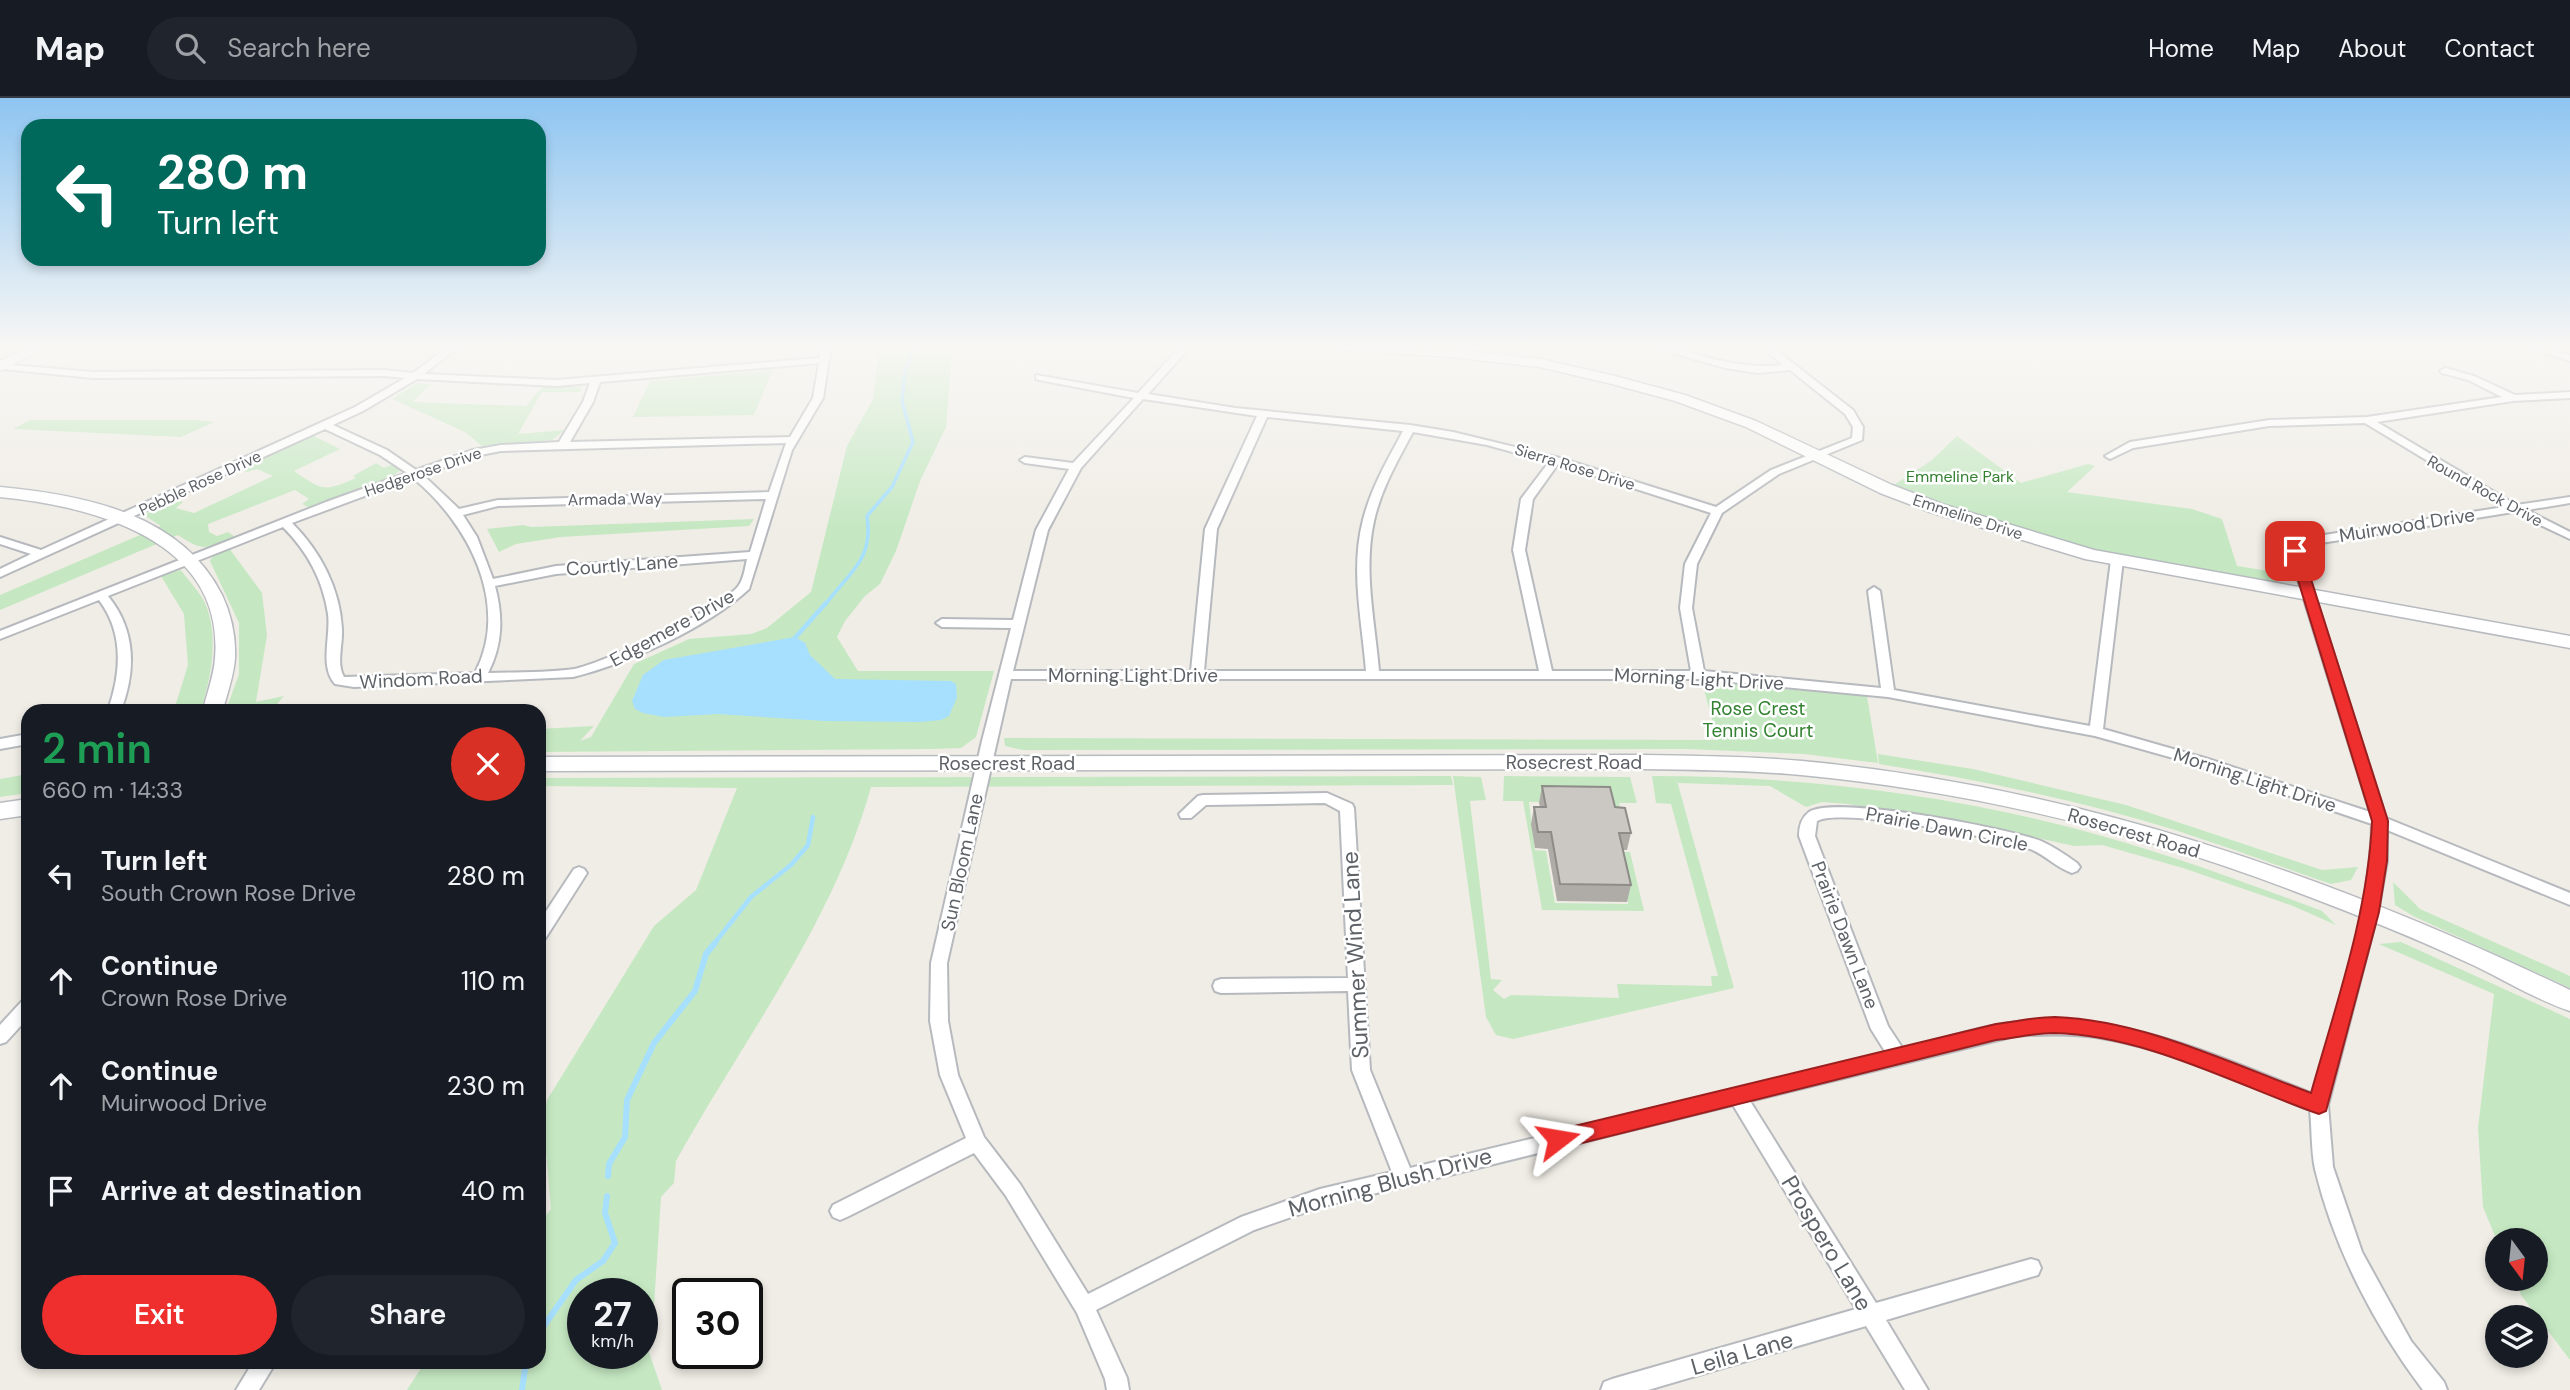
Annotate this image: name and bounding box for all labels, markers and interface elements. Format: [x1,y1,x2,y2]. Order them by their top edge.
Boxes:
search box [147,17,637,80]
text: Map [35,27,105,70]
icon: search [171,29,209,67]
text: Search here [227,31,371,65]
text: Home [2148,33,2214,64]
text: Map [2252,33,2300,64]
text: About [2338,33,2407,64]
text: Contact [2445,33,2535,64]
text: 280 m [157,140,308,204]
icon: left [42,147,133,238]
text: Turn left [157,202,279,244]
street label: Sierra Rose Drive [1512,439,1638,495]
street label: Hedgerose Drive [362,442,484,502]
street label: Pebble Rose Drive [135,445,265,521]
street label: Round Rock Drive [2423,451,2547,531]
park label: Emmeline Park [1906,466,2014,487]
street label: Armada Way [568,488,663,510]
street label: Emmeline Drive [1910,489,2026,545]
street label: Muirwood Drive [2337,502,2477,548]
pin [2265,521,2325,581]
icon: arrive [2276,532,2314,570]
street label: Courtly Lane [565,549,679,581]
street label: Edgemere Drive [605,583,739,673]
street label: Morning Light Drive [1614,662,1784,696]
street label: Windom Road [359,663,483,695]
street label: Morning Light Drive [1048,663,1218,688]
park label: Rose Crest Tennis Court [1703,696,1813,743]
text: 2 min [42,721,152,776]
button: close [451,727,525,801]
street label: Morning Light Drive [2170,742,2340,818]
street label: Rosecrest Road [1506,750,1642,775]
street label: Rosecrest Road [939,751,1075,776]
text: 660 m · 14:33 [42,775,183,805]
street label: Sun Bloom Lane [935,791,989,933]
street label: Prairie Dawn Circle [1864,801,2030,857]
street label: Rosecrest Road [2065,802,2203,864]
text: Turn left [101,844,208,878]
street label: Summer Wind Lane [1335,851,1375,1059]
icon: left [42,857,80,895]
street label: Prairie Dawn Lane [1805,858,1885,1012]
text: 280 m [447,859,525,893]
text: South Crown Rose Drive [101,878,356,908]
text: Continue [101,949,218,983]
icon: ahead [42,962,80,1000]
text: 110 m [461,964,525,998]
text: Crown Rose Drive [101,983,287,1013]
text: Continue [101,1054,218,1088]
icon: ahead [42,1067,80,1105]
text: 230 m [447,1069,525,1103]
text: Muirwood Drive [101,1088,267,1118]
position arrow [1521,1102,1595,1176]
street label: Morning Blush Drive [1285,1140,1495,1224]
street label: Prospero Lane [1775,1170,1879,1316]
icon: arrive [42,1172,80,1210]
text: Arrive at destination [101,1174,362,1208]
text: 40 m [461,1174,525,1208]
north arrow [2485,1228,2548,1292]
map controls [2485,1228,2548,1368]
button: Exit [42,1275,277,1355]
button: Share [291,1275,525,1355]
speed limit sign: 30 [672,1278,763,1369]
text: 27 [593,1291,632,1337]
button: layers [2485,1305,2548,1368]
street label: Leila Lane [1687,1324,1797,1382]
text: km/h [591,1329,634,1353]

